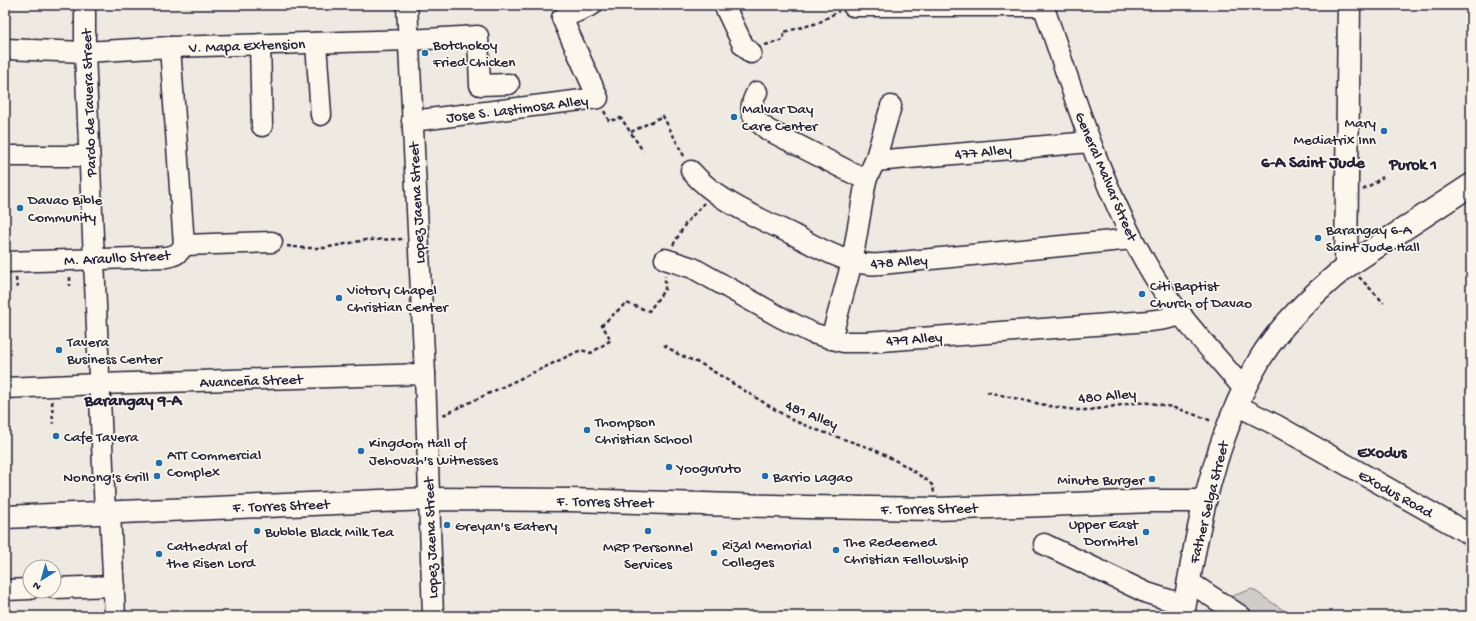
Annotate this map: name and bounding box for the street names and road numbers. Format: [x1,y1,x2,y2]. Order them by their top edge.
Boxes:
street label: Pardo de Tavera Street [78,27,102,178]
street label: V. Mapa Extension [188,36,306,58]
street label: Jose S. Lastimosa Alley [445,92,590,128]
street label: General Malvar Street [1070,110,1141,246]
street label: Lopez Jaena Street [406,140,430,264]
street label: 477 Alley [954,141,1013,164]
street label: M. Araullo Street [64,247,172,271]
street label: 478 Alley [870,252,929,274]
street label: 479 Alley [885,329,944,351]
street label: Avanceña Street [199,371,305,393]
street label: 480 Alley [1078,385,1137,408]
street label: 481 Alley [782,397,841,435]
street label: Father Selga Street [1186,438,1234,566]
street label: Exodus Road [1355,467,1437,523]
street label: Lopez Jaena Street [421,475,443,599]
street label: F. Torres Street [555,493,655,513]
street label: F. Torres Street [231,496,332,518]
street label: F. Torres Street [879,500,980,520]

